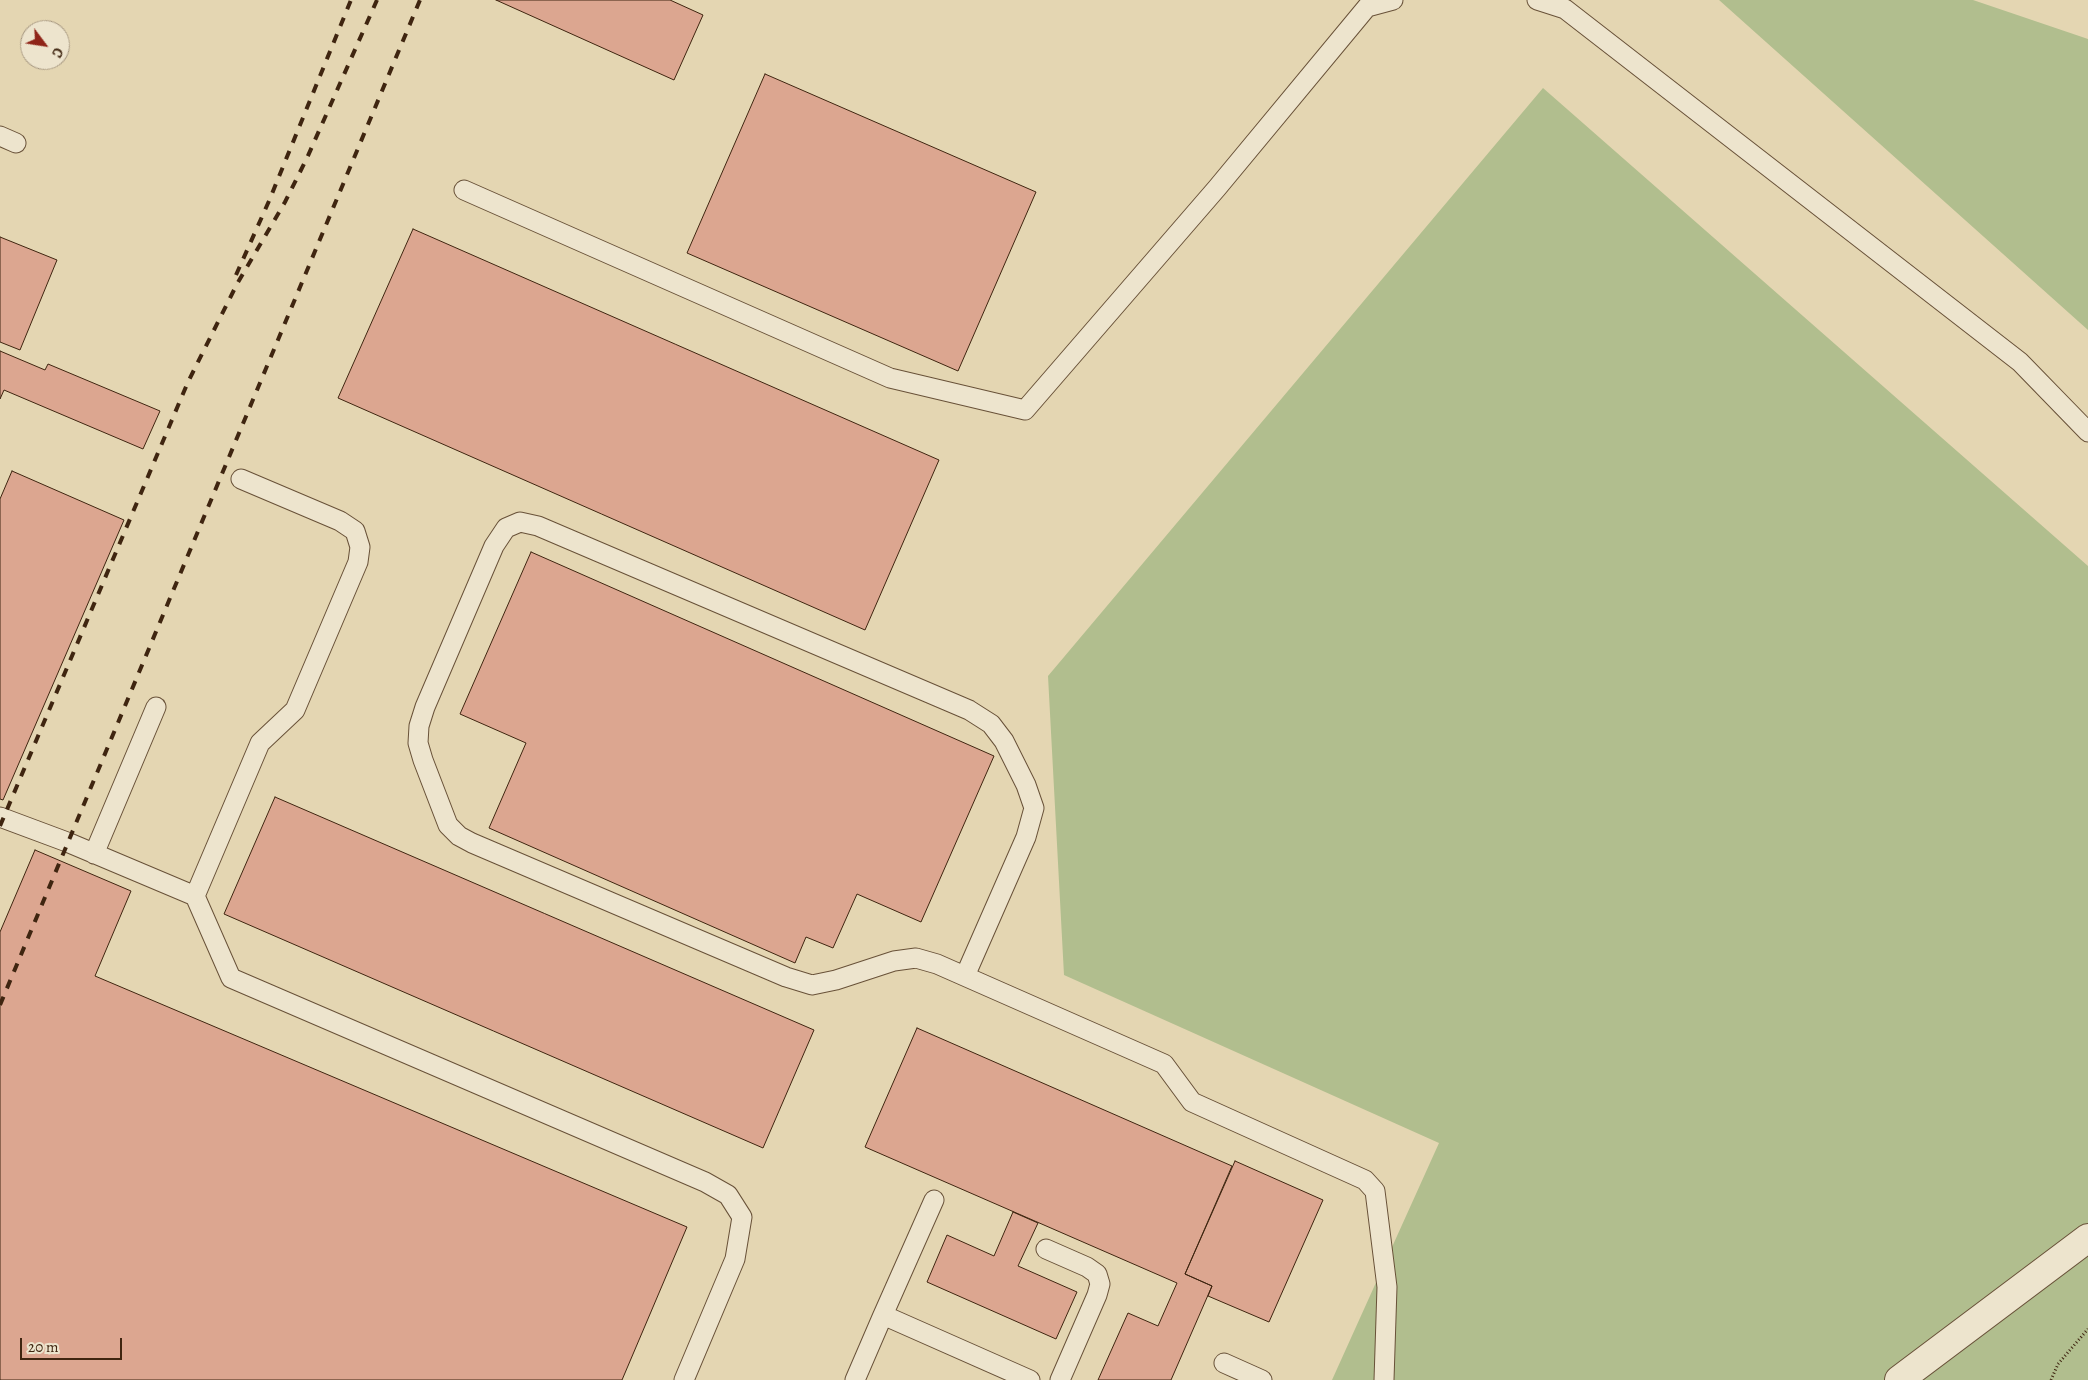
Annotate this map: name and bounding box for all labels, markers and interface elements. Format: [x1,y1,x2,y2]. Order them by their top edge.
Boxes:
north arrow [20,20,70,70]
text: С [47,44,68,61]
scale bar [22,1328,125,1360]
text: 20 m [28,1337,59,1357]

